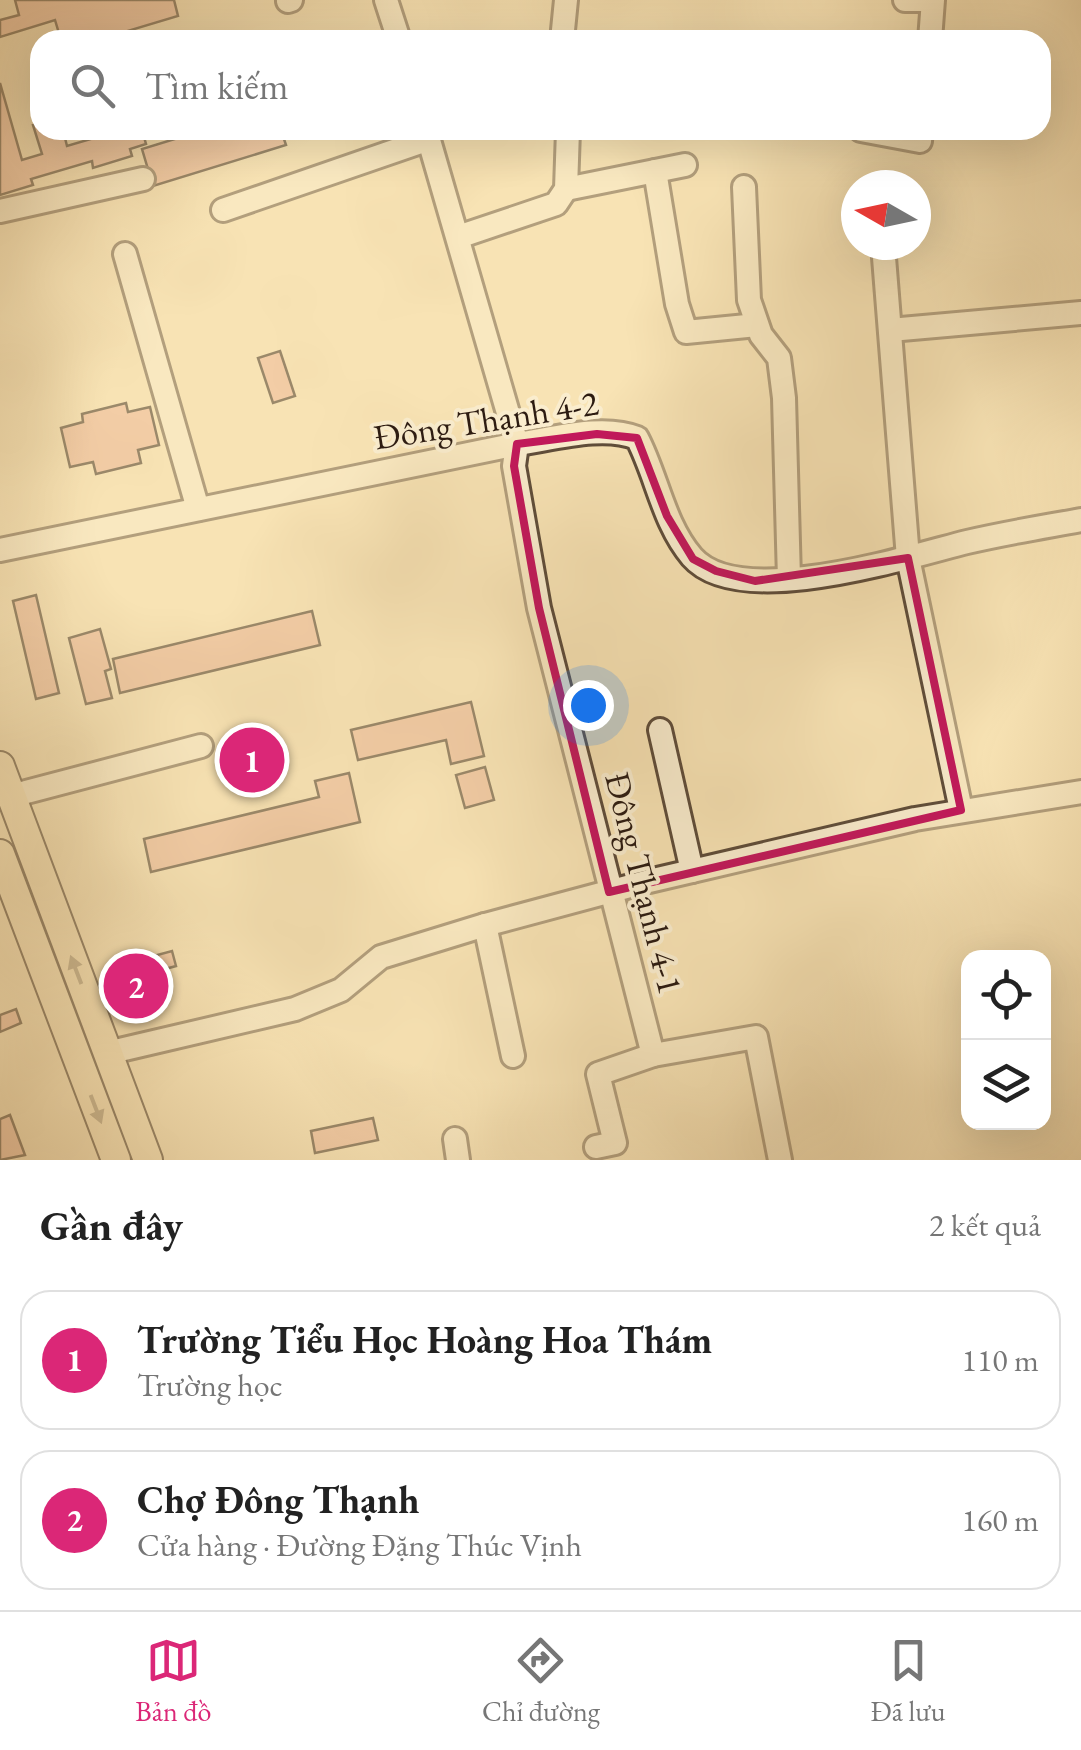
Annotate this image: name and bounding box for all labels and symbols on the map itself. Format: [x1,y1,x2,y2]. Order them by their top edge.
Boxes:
north arrow [841,170,931,260]
street label: Đông Thạnh 4-2 [371,380,602,459]
your location [563,680,614,731]
pin: 1 [220,722,284,798]
street label: Đông Thạnh 4-1 [595,768,694,998]
pin: 2 [104,948,168,1024]
one-way arrow [68,955,83,985]
one-way arrow [89,1094,105,1124]

